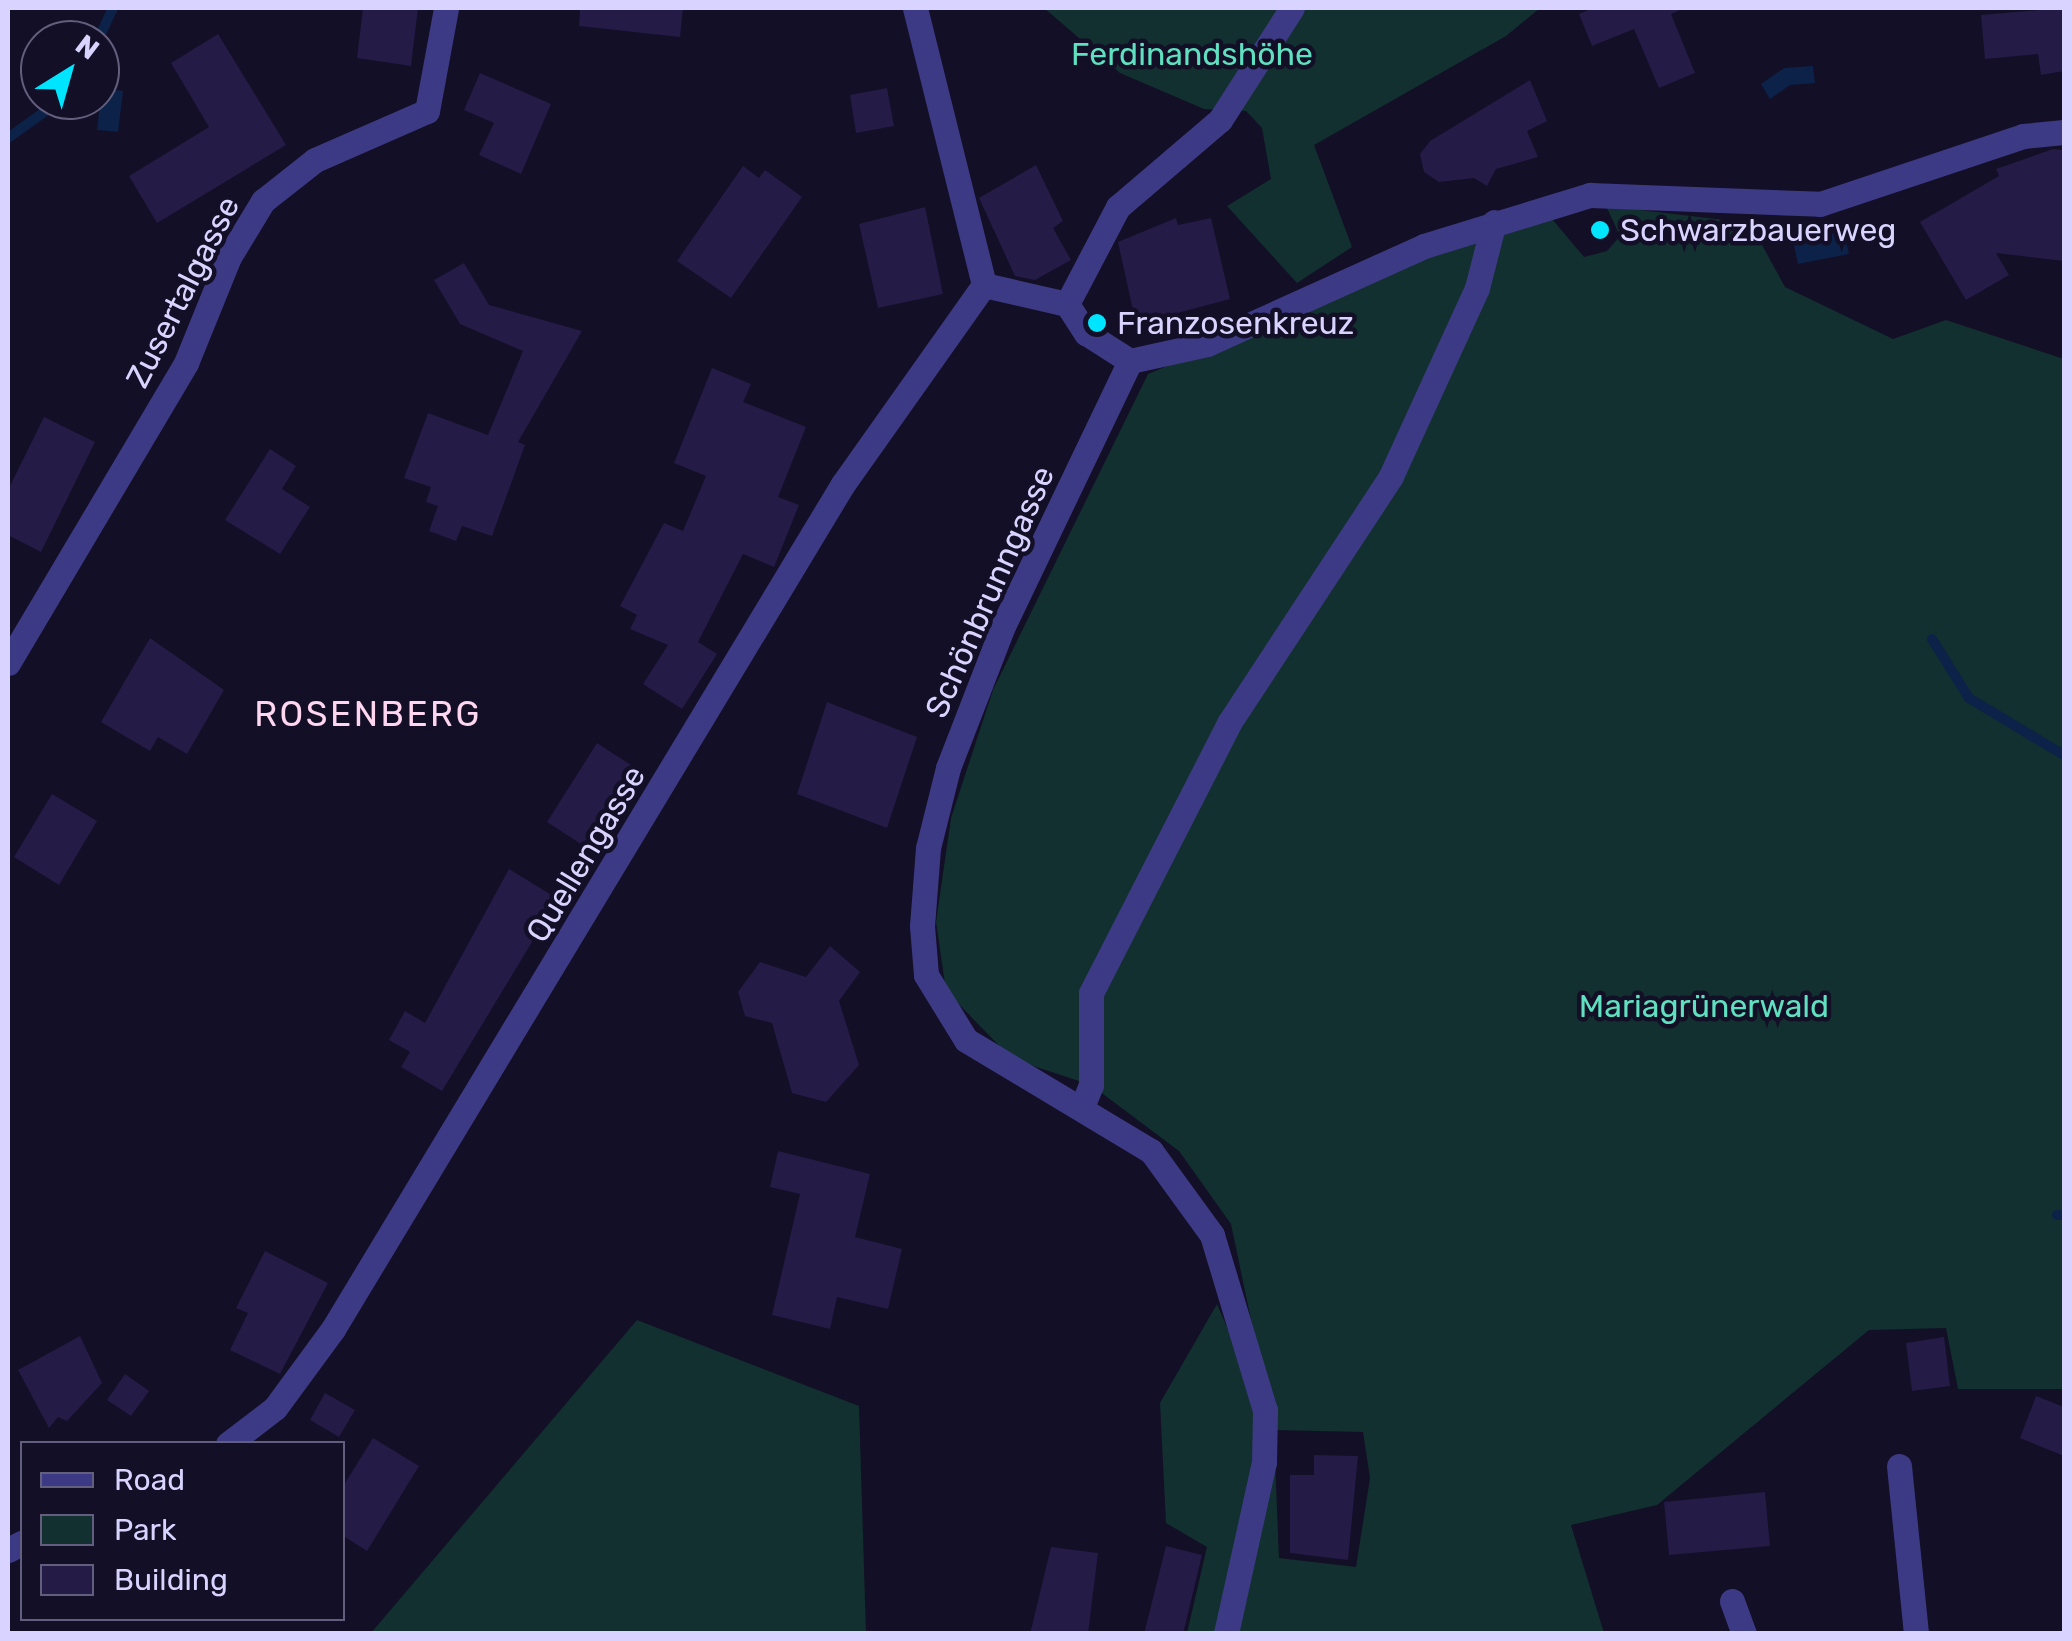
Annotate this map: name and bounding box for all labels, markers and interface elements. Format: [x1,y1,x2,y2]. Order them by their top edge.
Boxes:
north arrow [20,20,120,120]
text: N [69,28,105,66]
park label: Ferdinandshöhe [1071,35,1313,73]
street label: Zusertalgasse [118,190,248,394]
place label: Schwarzbauerweg [1620,211,1896,249]
marker: Schwarzbauerweg [1589,219,1611,241]
place label: Franzosenkreuz [1117,304,1354,342]
marker: Franzosenkreuz [1086,312,1108,334]
street label: Schönbrunngasse [917,460,1063,724]
district label: ROSENBERG [254,693,482,735]
street label: Quellengasse [518,759,654,949]
park label: Mariagrünerwald [1579,987,1829,1025]
legend [20,1441,345,1621]
text: Road [114,1462,185,1498]
text: Park [114,1512,176,1548]
text: Building [114,1562,228,1598]

